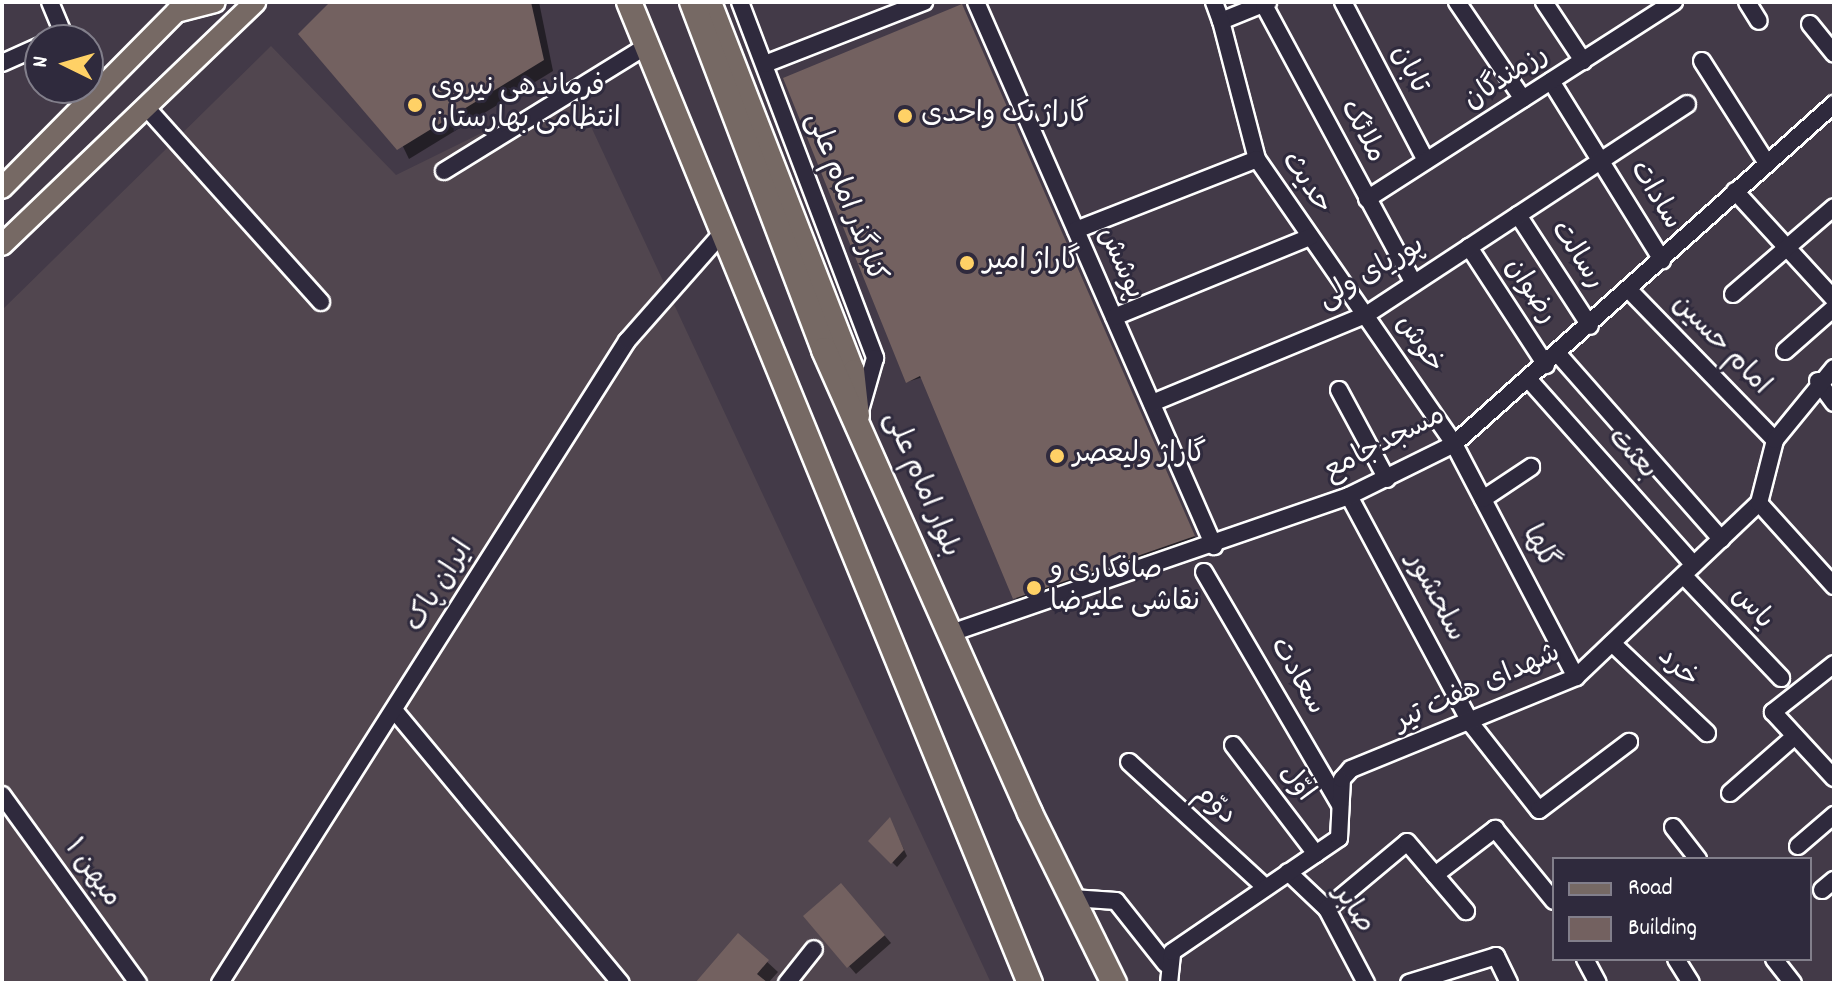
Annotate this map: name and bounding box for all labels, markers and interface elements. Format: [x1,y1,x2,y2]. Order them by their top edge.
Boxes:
north arrow [24,24,104,104]
street label: رزمندگان [1459,39,1555,119]
street label: تابان [1381,40,1435,100]
text: N [26,55,58,69]
place label: فرماندهی نیروی انتظامی بهارستان [431,72,621,138]
street label: ملائک [1331,95,1391,169]
marker: فرماندهی نیروی انتظامی بهارستان [406,96,424,114]
place label: گاراژ تک واحدی [921,99,1089,133]
marker: گاراژ تک واحدی [896,107,914,125]
street label: کنارگذر امام علی [796,108,892,288]
street label: حدیث [1272,146,1338,222]
street label: سادات [1620,155,1688,237]
street label: رسالت [1541,215,1611,297]
street label: پوشش [1088,223,1150,305]
street label: پوریای ولی [1313,230,1431,318]
place label: گاراژ امیر [983,246,1080,280]
street label: رضوان [1495,253,1563,331]
marker: گاراژ امیر [958,254,976,272]
street label: امام حسین [1664,289,1776,403]
street label: خوش [1386,309,1450,381]
street label: مسجدجامع [1319,400,1451,490]
street label: بلوار امام علی [874,407,966,563]
street label: بعثت [1599,422,1663,488]
place label: گاراژ ولیعصر [1073,439,1206,473]
marker: گاراژ ولیعصر [1048,447,1066,465]
street label: گلها [1513,520,1563,576]
street label: ایران پاک [400,535,482,639]
street label: سلحشور [1397,548,1471,648]
place label: صافکاری و نقاشی عليرضا [1050,555,1200,621]
marker: صافکاری و نقاشی عليرضا [1025,579,1043,597]
street label: یاس [1723,580,1779,638]
street label: سعادت [1261,633,1331,721]
street label: شهدای هفت تیر [1390,637,1566,741]
street label: خرد [1649,641,1705,697]
street label: اوّل [1270,758,1320,810]
street label: دوّم [1186,778,1242,834]
street label: میهن ۱ [55,833,127,915]
legend [1552,857,1812,961]
text: Road [1628,872,1673,906]
street label: صابر [1324,879,1380,941]
text: Building [1628,912,1697,946]

